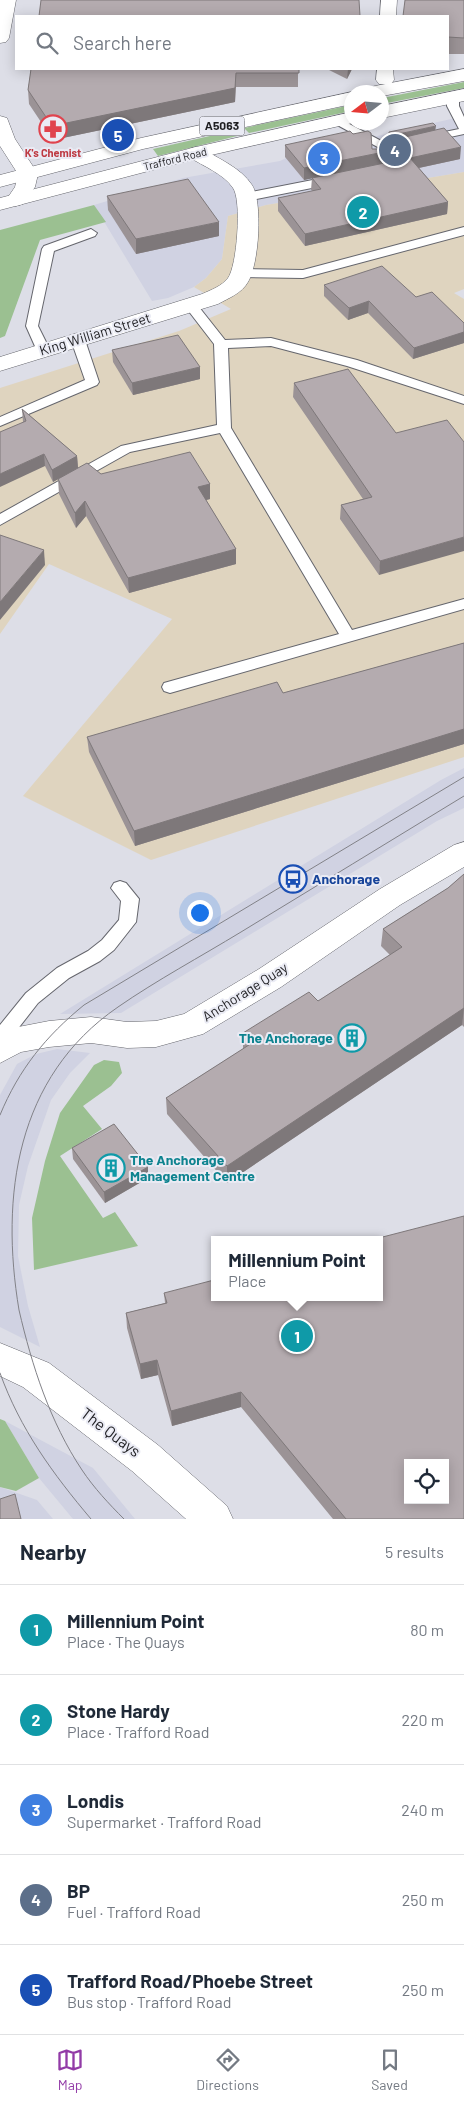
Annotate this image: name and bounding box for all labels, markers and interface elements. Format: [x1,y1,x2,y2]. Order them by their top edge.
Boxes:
search box [15,15,449,70]
icon: search [33,29,61,57]
text: Search here [73,31,172,54]
north arrow [344,85,389,130]
pharmacy icon: K's Chemist [38,114,68,144]
pin: 5 [102,116,134,154]
road number: A5063 [200,116,244,136]
pin: 4 [379,131,411,169]
pin: 3 [308,139,340,177]
street label: Trafford Road [142,144,208,173]
place label: K's Chemist [25,146,81,159]
pin: 2 [347,193,379,231]
street label: King William Street [37,308,153,359]
bus stop icon: Anchorage [278,864,308,894]
place label: Anchorage [312,870,380,887]
your location [187,900,213,926]
street label: Anchorage Quay [199,958,291,1025]
building icon: The Anchorage [337,1023,367,1053]
place label: The Anchorage [239,1029,333,1046]
place label: The Anchorage Management Centre [130,1151,255,1184]
building icon: The Anchorage Management Centre [96,1153,126,1183]
popup [211,1236,383,1301]
text: Millennium Point [228,1248,366,1271]
text: Place [228,1271,266,1290]
pin: 1 [281,1317,313,1355]
street label: The Quays [78,1403,145,1460]
map controls [404,1459,449,1504]
button: locate [404,1459,449,1504]
text: Nearby [20,1539,86,1564]
text: 5 results [385,1542,444,1561]
text: Millennium Point [67,1609,205,1632]
text: 1 [33,1620,39,1639]
text: 80 m [410,1620,444,1639]
text: Place · The Quays [67,1632,185,1651]
text: Stone Hardy [67,1699,170,1722]
text: 2 [32,1710,40,1729]
text: 220 m [401,1710,444,1729]
text: Place · Trafford Road [67,1722,209,1741]
text: Londis [67,1789,124,1812]
text: 3 [32,1800,40,1819]
text: 240 m [401,1800,444,1819]
text: Supermarket · Trafford Road [67,1812,262,1831]
text: BP [67,1879,90,1902]
text: 4 [31,1890,41,1909]
text: 250 m [402,1890,444,1909]
text: Fuel · Trafford Road [67,1902,201,1921]
text: Trafford Road/Phoebe Street [67,1969,313,1992]
text: 5 [32,1980,40,1999]
text: 250 m [402,1980,444,1999]
text: Bus stop · Trafford Road [67,1992,231,2011]
tab: Map [56,2046,84,2093]
tab: Directions [196,2046,259,2093]
tab: Saved [371,2046,408,2093]

